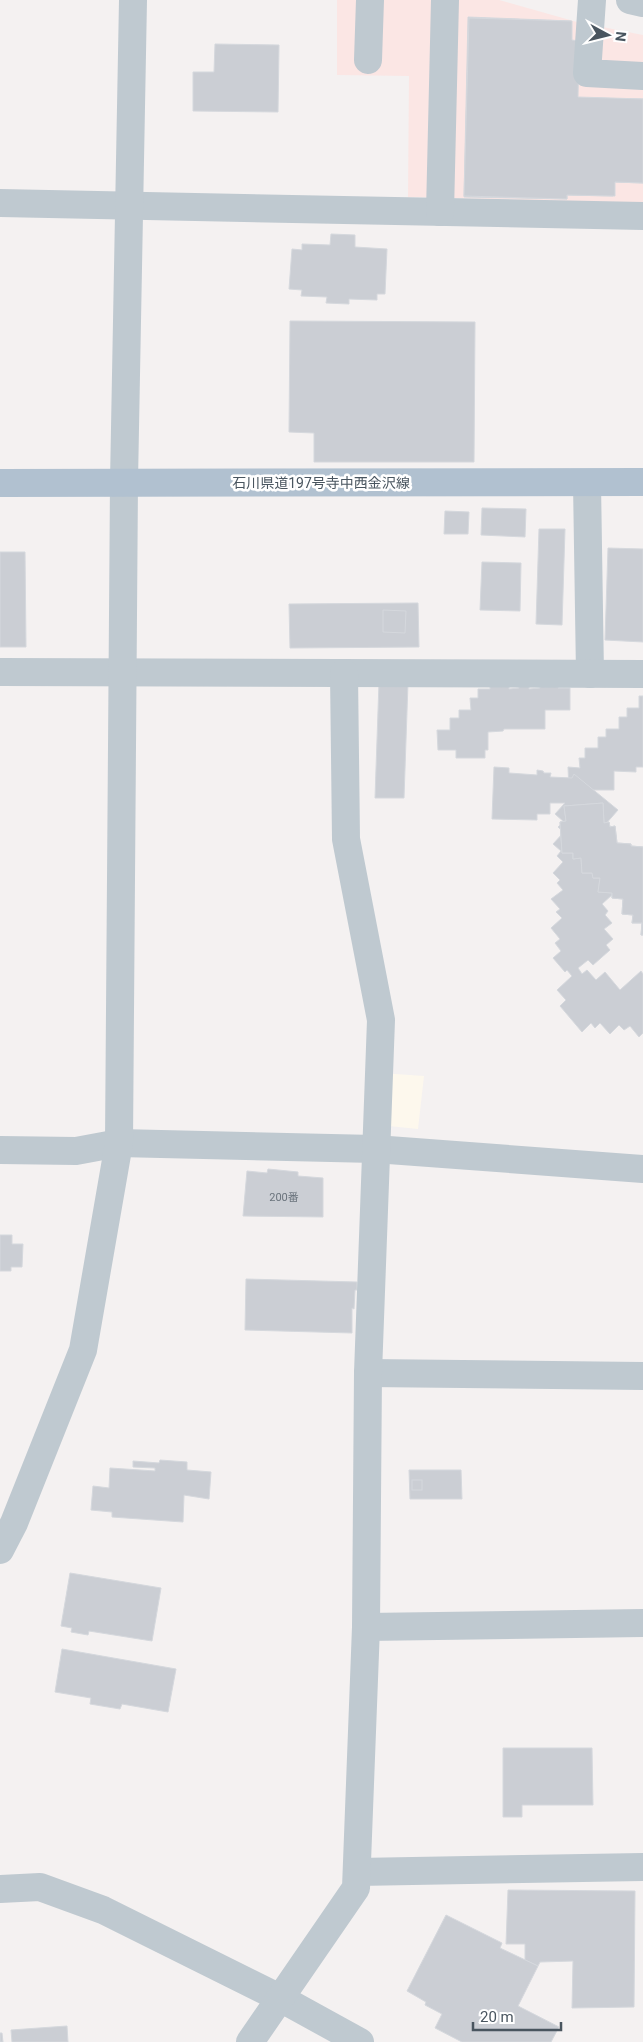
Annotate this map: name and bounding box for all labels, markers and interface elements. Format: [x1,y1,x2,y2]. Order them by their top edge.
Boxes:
north arrow [583,10,633,60]
text: N [612,31,629,42]
street label: 石川県道197号寺中西金沢線 [232,475,410,491]
house number: 200番 [269,1191,299,1204]
scale bar [473,2000,560,2032]
text: 20 m [480,2008,514,2026]

